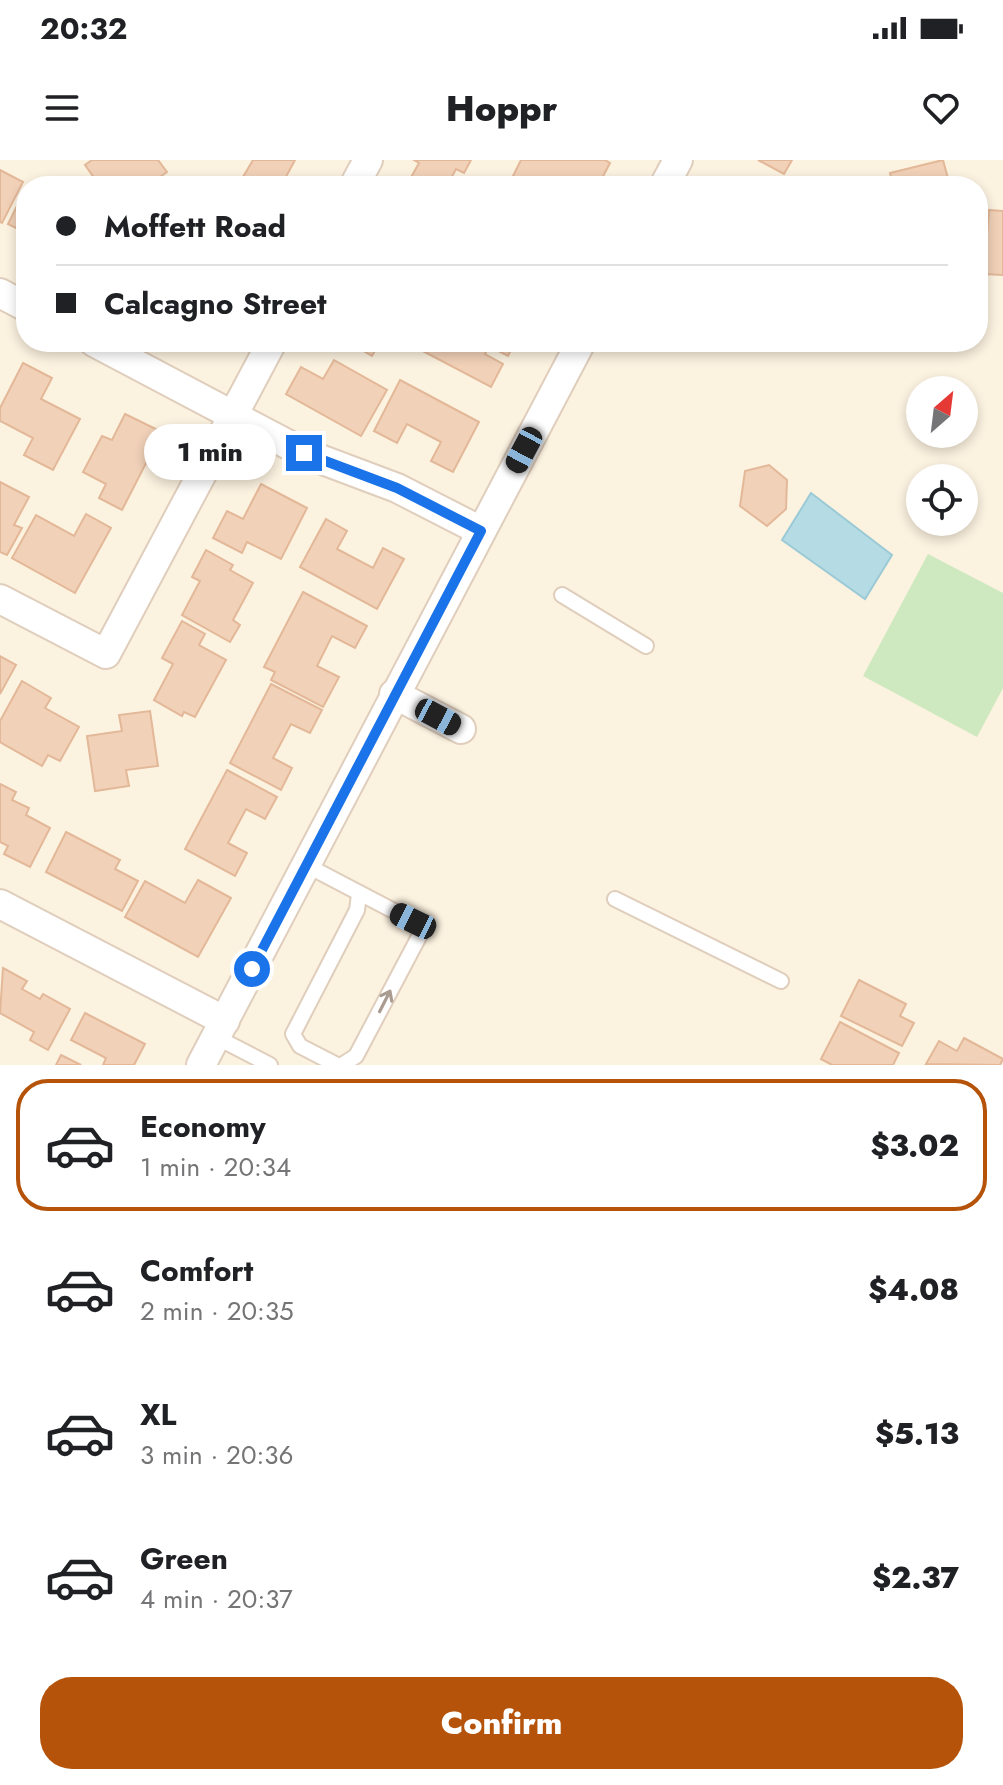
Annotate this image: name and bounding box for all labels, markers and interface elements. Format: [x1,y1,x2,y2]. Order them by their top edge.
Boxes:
text: 20:32 [40,7,128,50]
text: Hoppr [446,82,557,134]
icon: menu [40,86,84,130]
icon: heart [919,86,963,130]
text: Moffett Road [104,205,286,248]
text: Calcagno Street [104,282,327,325]
north arrow [906,376,978,448]
map controls [906,376,978,536]
car [502,423,546,477]
callout: 1 min [144,425,276,481]
text: 1 min [177,433,243,471]
route end [286,435,322,471]
button: locate [906,464,978,536]
car [411,695,465,739]
car [386,900,440,942]
route start [234,951,270,987]
one-way arrow [378,990,394,1014]
text: Economy [140,1105,266,1148]
icon: car [44,1109,116,1181]
text: $3.02 [870,1124,959,1167]
text: 1 min · 20:34 [140,1148,291,1186]
text: Comfort [140,1249,253,1292]
icon: car [44,1253,116,1325]
text: $4.08 [868,1268,959,1311]
text: 2 min · 20:35 [140,1292,294,1330]
text: XL [140,1393,176,1436]
icon: car [44,1397,116,1469]
text: $5.13 [875,1412,959,1455]
text: 3 min · 20:36 [140,1436,293,1474]
text: Green [140,1537,228,1580]
icon: car [44,1541,116,1613]
text: $2.37 [872,1556,959,1599]
text: 4 min · 20:37 [140,1580,293,1618]
button: Confirm [40,1677,963,1769]

